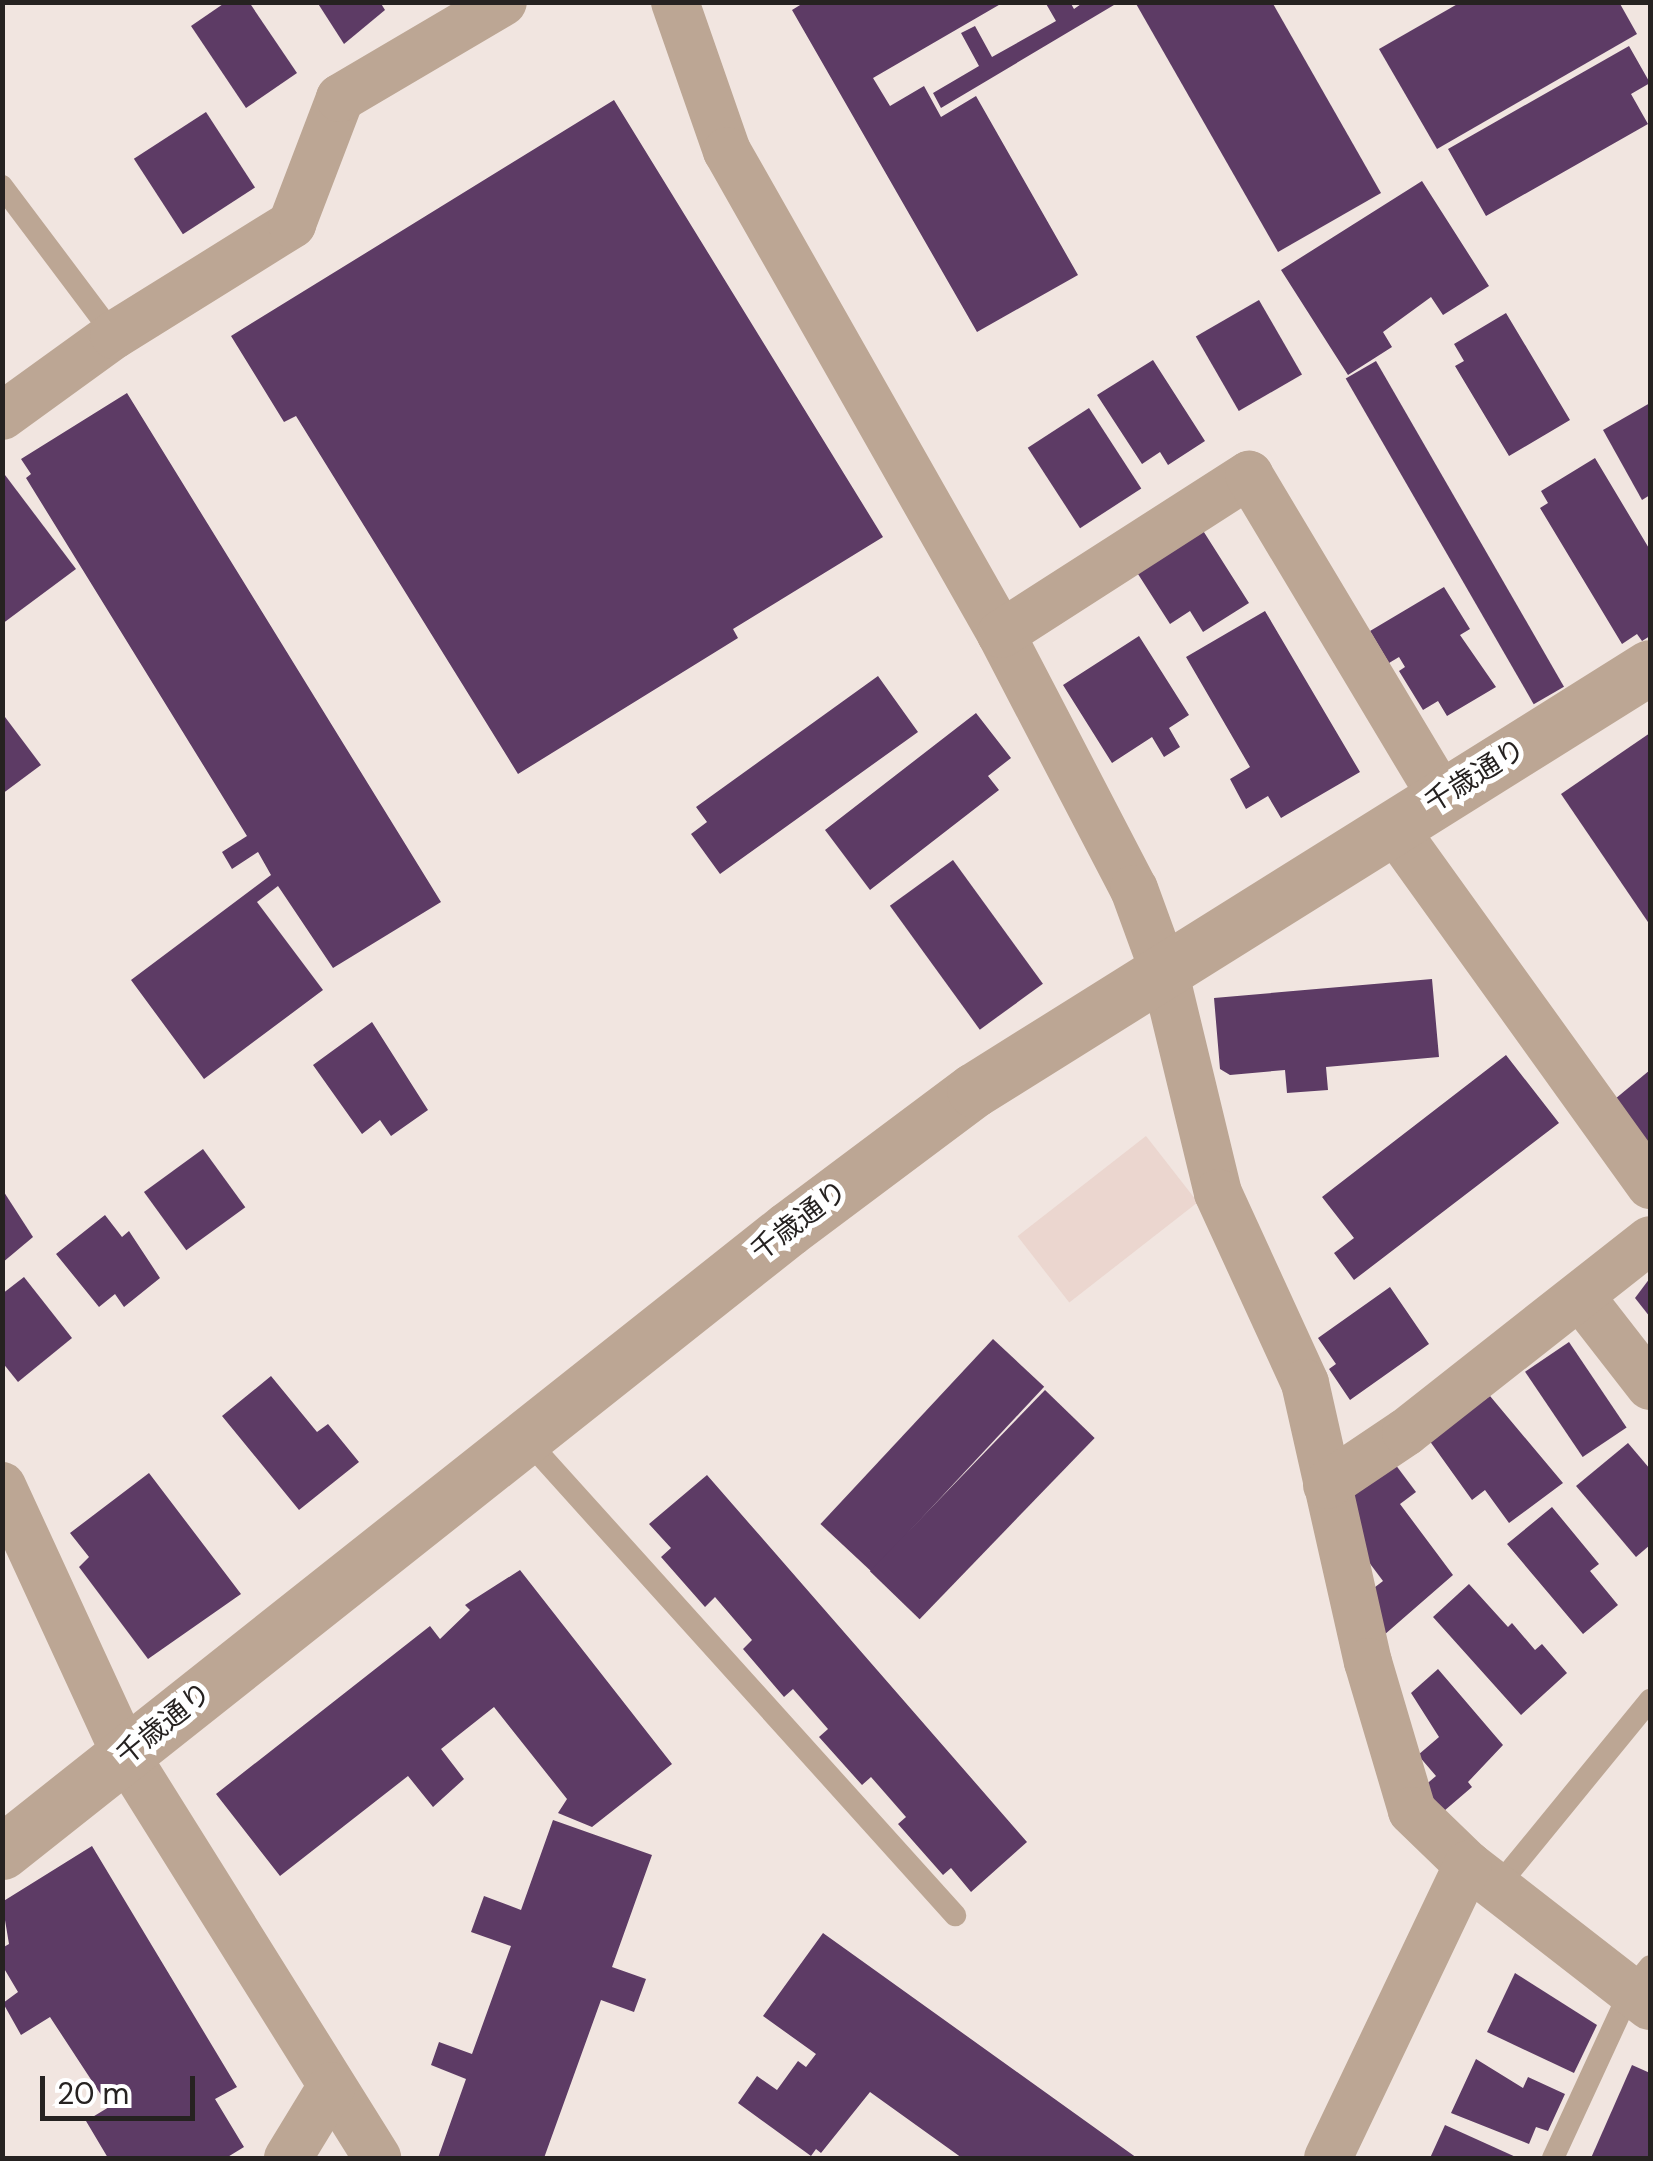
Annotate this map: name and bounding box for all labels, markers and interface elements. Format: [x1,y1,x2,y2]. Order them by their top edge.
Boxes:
street label: 千歳通り [1419,732,1531,820]
street label: 千歳通り [744,1174,854,1268]
street label: 千歳通り [110,1676,218,1772]
scale bar [45,2056,200,2118]
text: 20 m [57,2074,129,2113]

